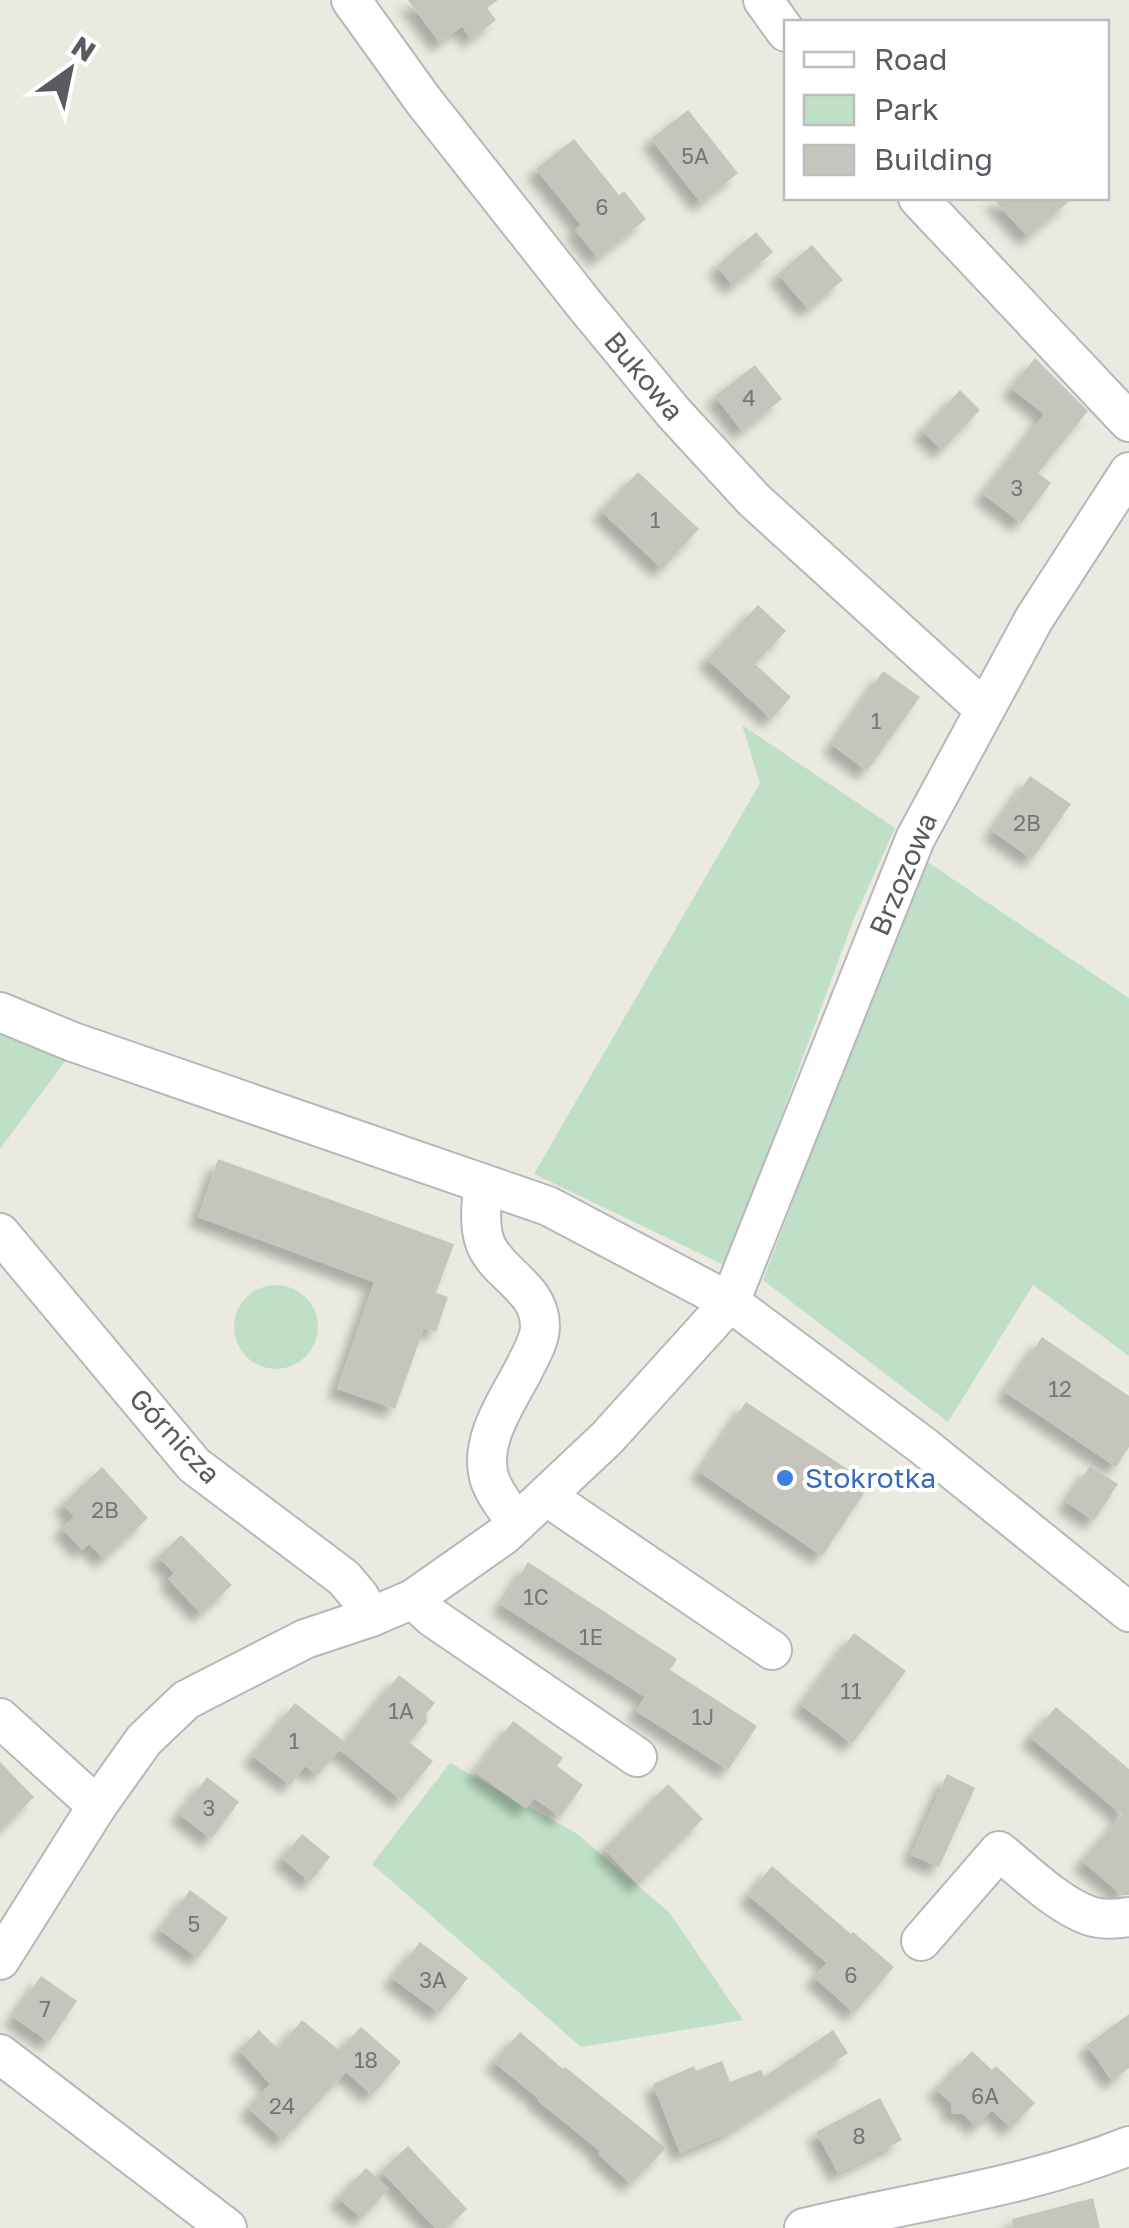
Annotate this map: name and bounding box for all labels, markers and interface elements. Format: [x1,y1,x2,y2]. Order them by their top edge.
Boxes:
north arrow [20,20,120,120]
legend [784,20,1109,200]
text: N [66,29,102,68]
text: Road [874,41,948,77]
text: Park [874,91,939,127]
text: Building [874,141,993,177]
house number: 5A [681,142,709,169]
house number: 6 [595,193,609,220]
street label: Bukowa [598,325,691,427]
house number: 4 [742,384,756,411]
house number: 3 [1011,474,1023,501]
house number: 1 [650,506,661,533]
house number: 1 [871,707,882,734]
street label: Brzozowa [862,808,943,940]
house number: 2B [1013,809,1041,836]
house number: 12 [1048,1375,1072,1402]
street label: Górnicza [123,1381,228,1490]
place label: Stokrotka [805,1461,936,1494]
marker: Stokrotka [774,1467,796,1489]
house number: 2B [91,1496,119,1523]
house number: 1C [523,1583,549,1610]
house number: 1E [579,1623,603,1650]
house number: 11 [840,1677,862,1704]
house number: 1A [388,1697,414,1724]
house number: 1J [692,1703,714,1730]
house number: 1 [289,1727,300,1754]
house number: 3 [203,1794,215,1821]
house number: 5 [188,1910,200,1937]
house number: 6 [844,1961,858,1988]
house number: 3A [419,1966,447,1993]
house number: 7 [39,1995,51,2022]
house number: 18 [354,2046,378,2073]
house number: 6A [971,2082,999,2109]
house number: 24 [269,2092,295,2119]
house number: 8 [852,2122,866,2149]

